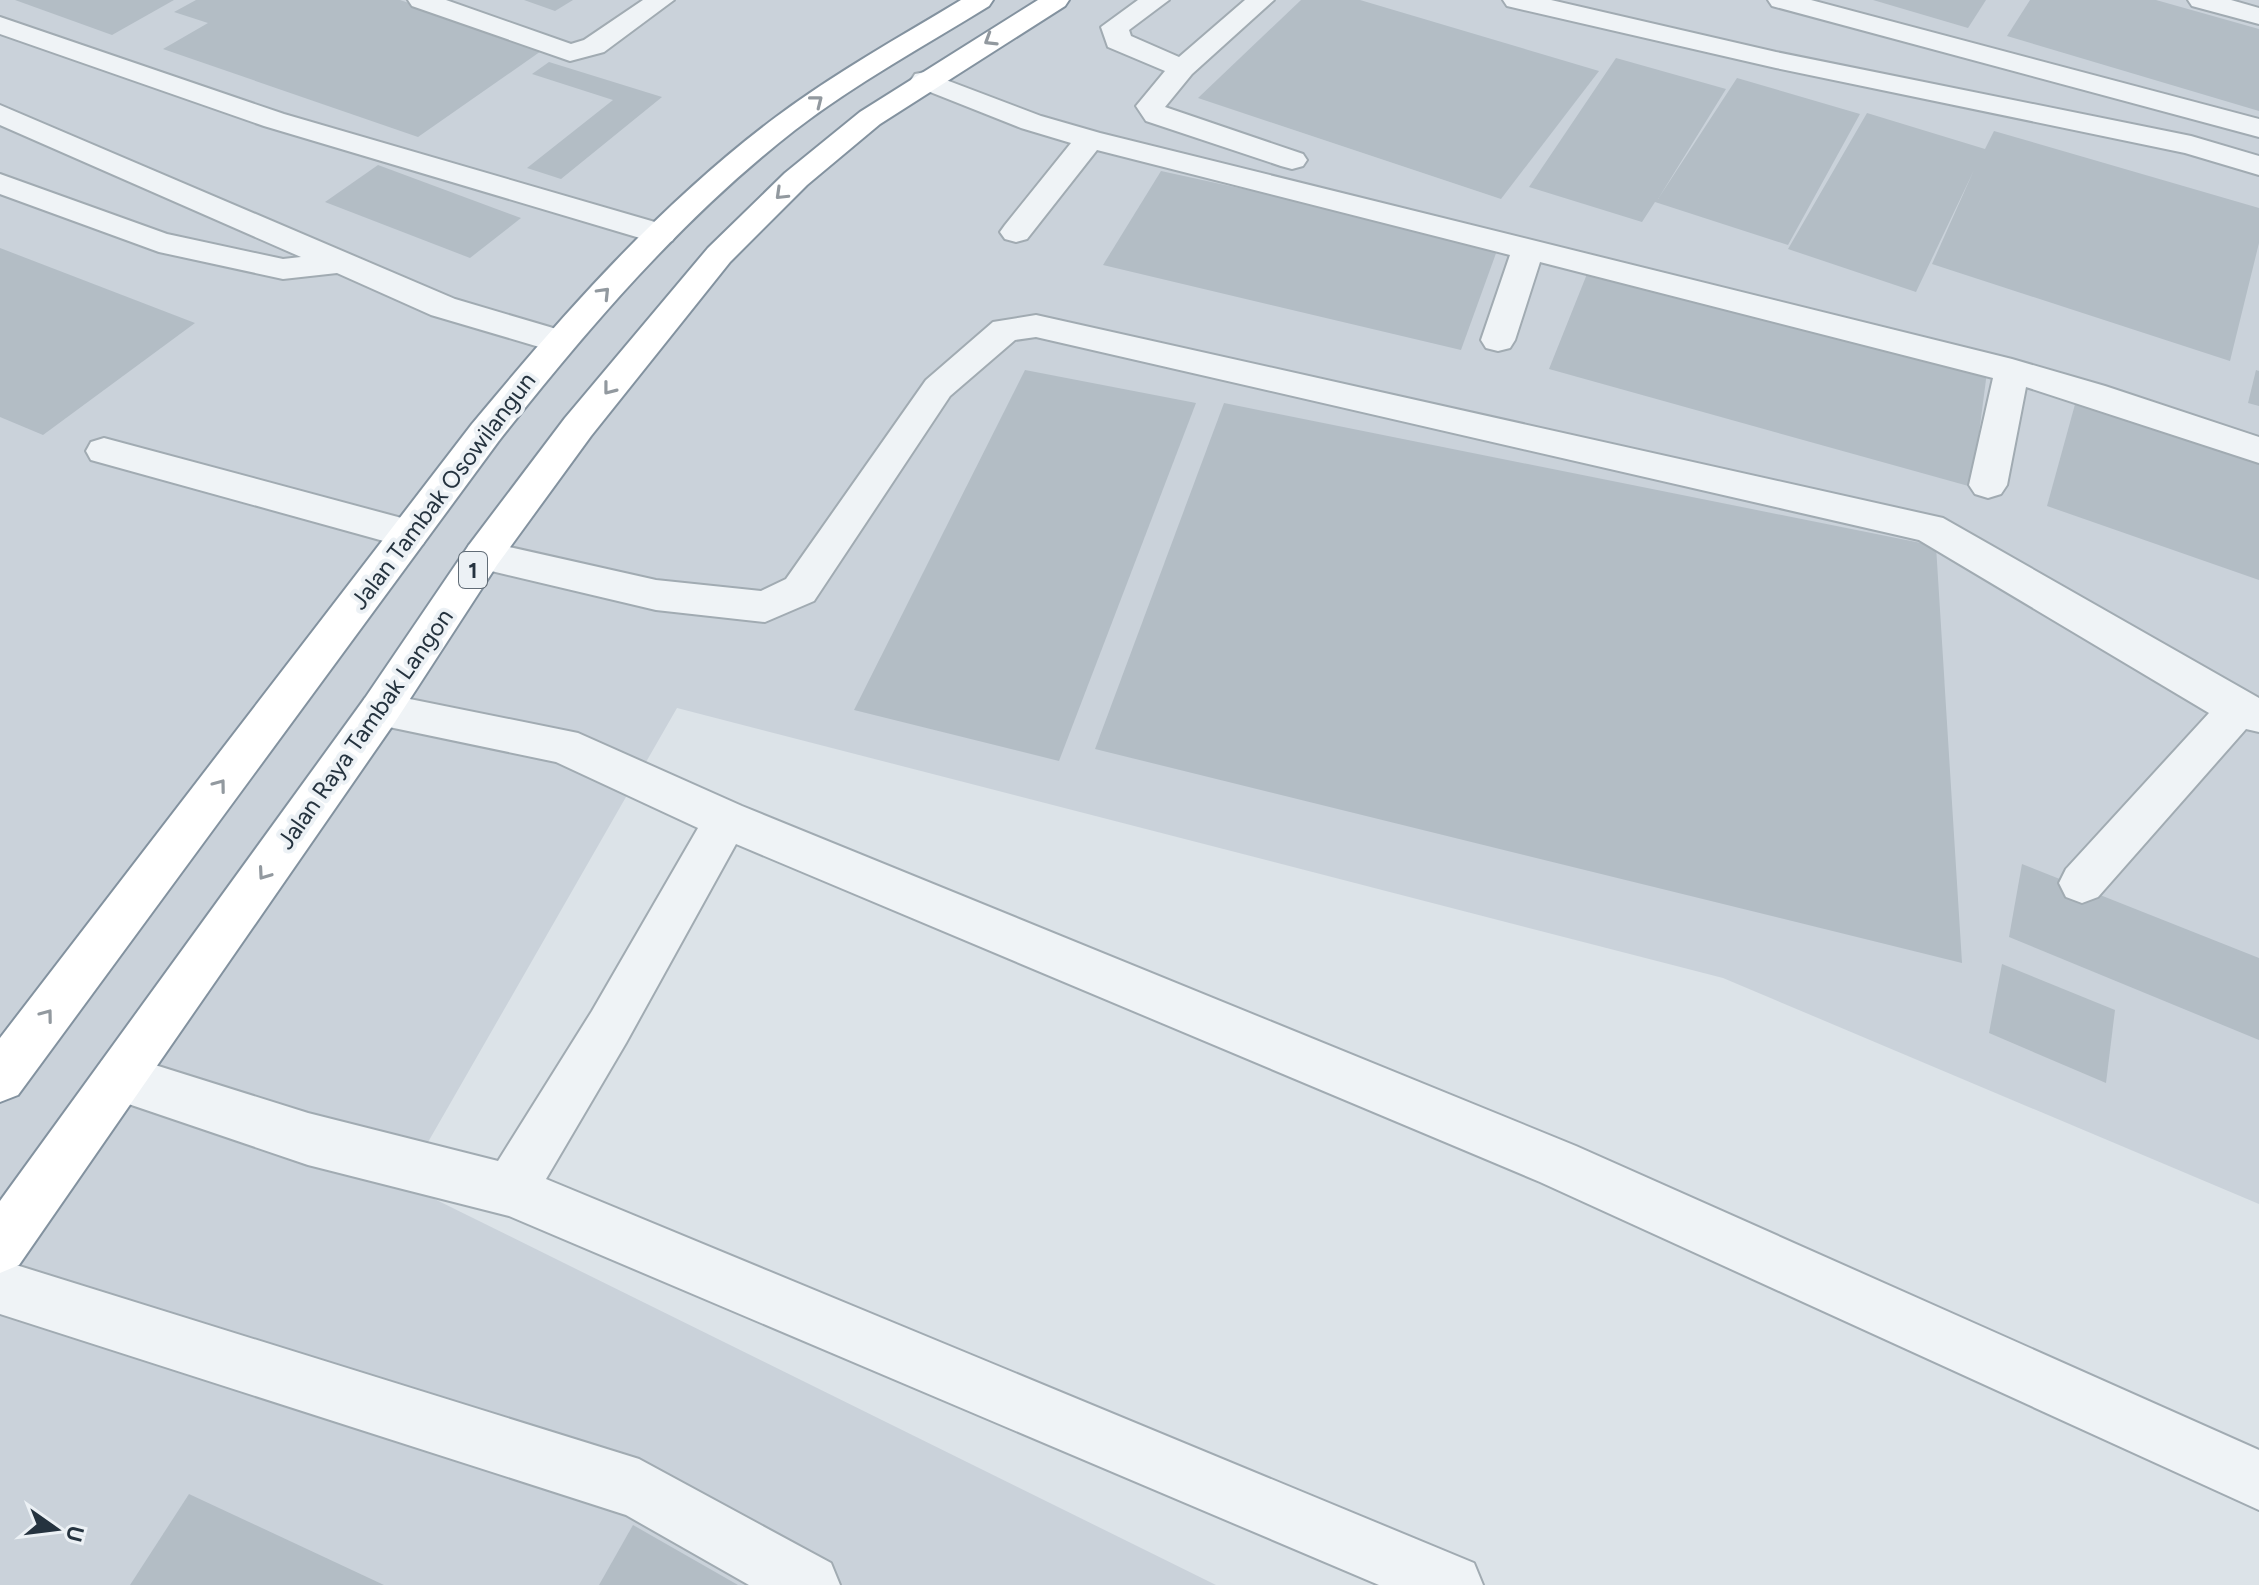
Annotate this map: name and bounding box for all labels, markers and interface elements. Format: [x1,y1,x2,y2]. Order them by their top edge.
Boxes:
one-way arrow [984,31,999,46]
one-way arrow [809,97,823,111]
one-way arrow [776,185,790,199]
one-way arrow [594,288,608,303]
street label: Jalan Tambak Osowilangun [344,366,541,615]
one-way arrow [604,380,619,394]
road number: 1 [459,552,487,588]
street label: Jalan Raya Tambak Langon [270,603,459,855]
one-way arrow [211,779,225,794]
one-way arrow [259,866,274,880]
one-way arrow [37,1009,52,1024]
north arrow [16,1489,96,1569]
text: U [60,1523,90,1545]

